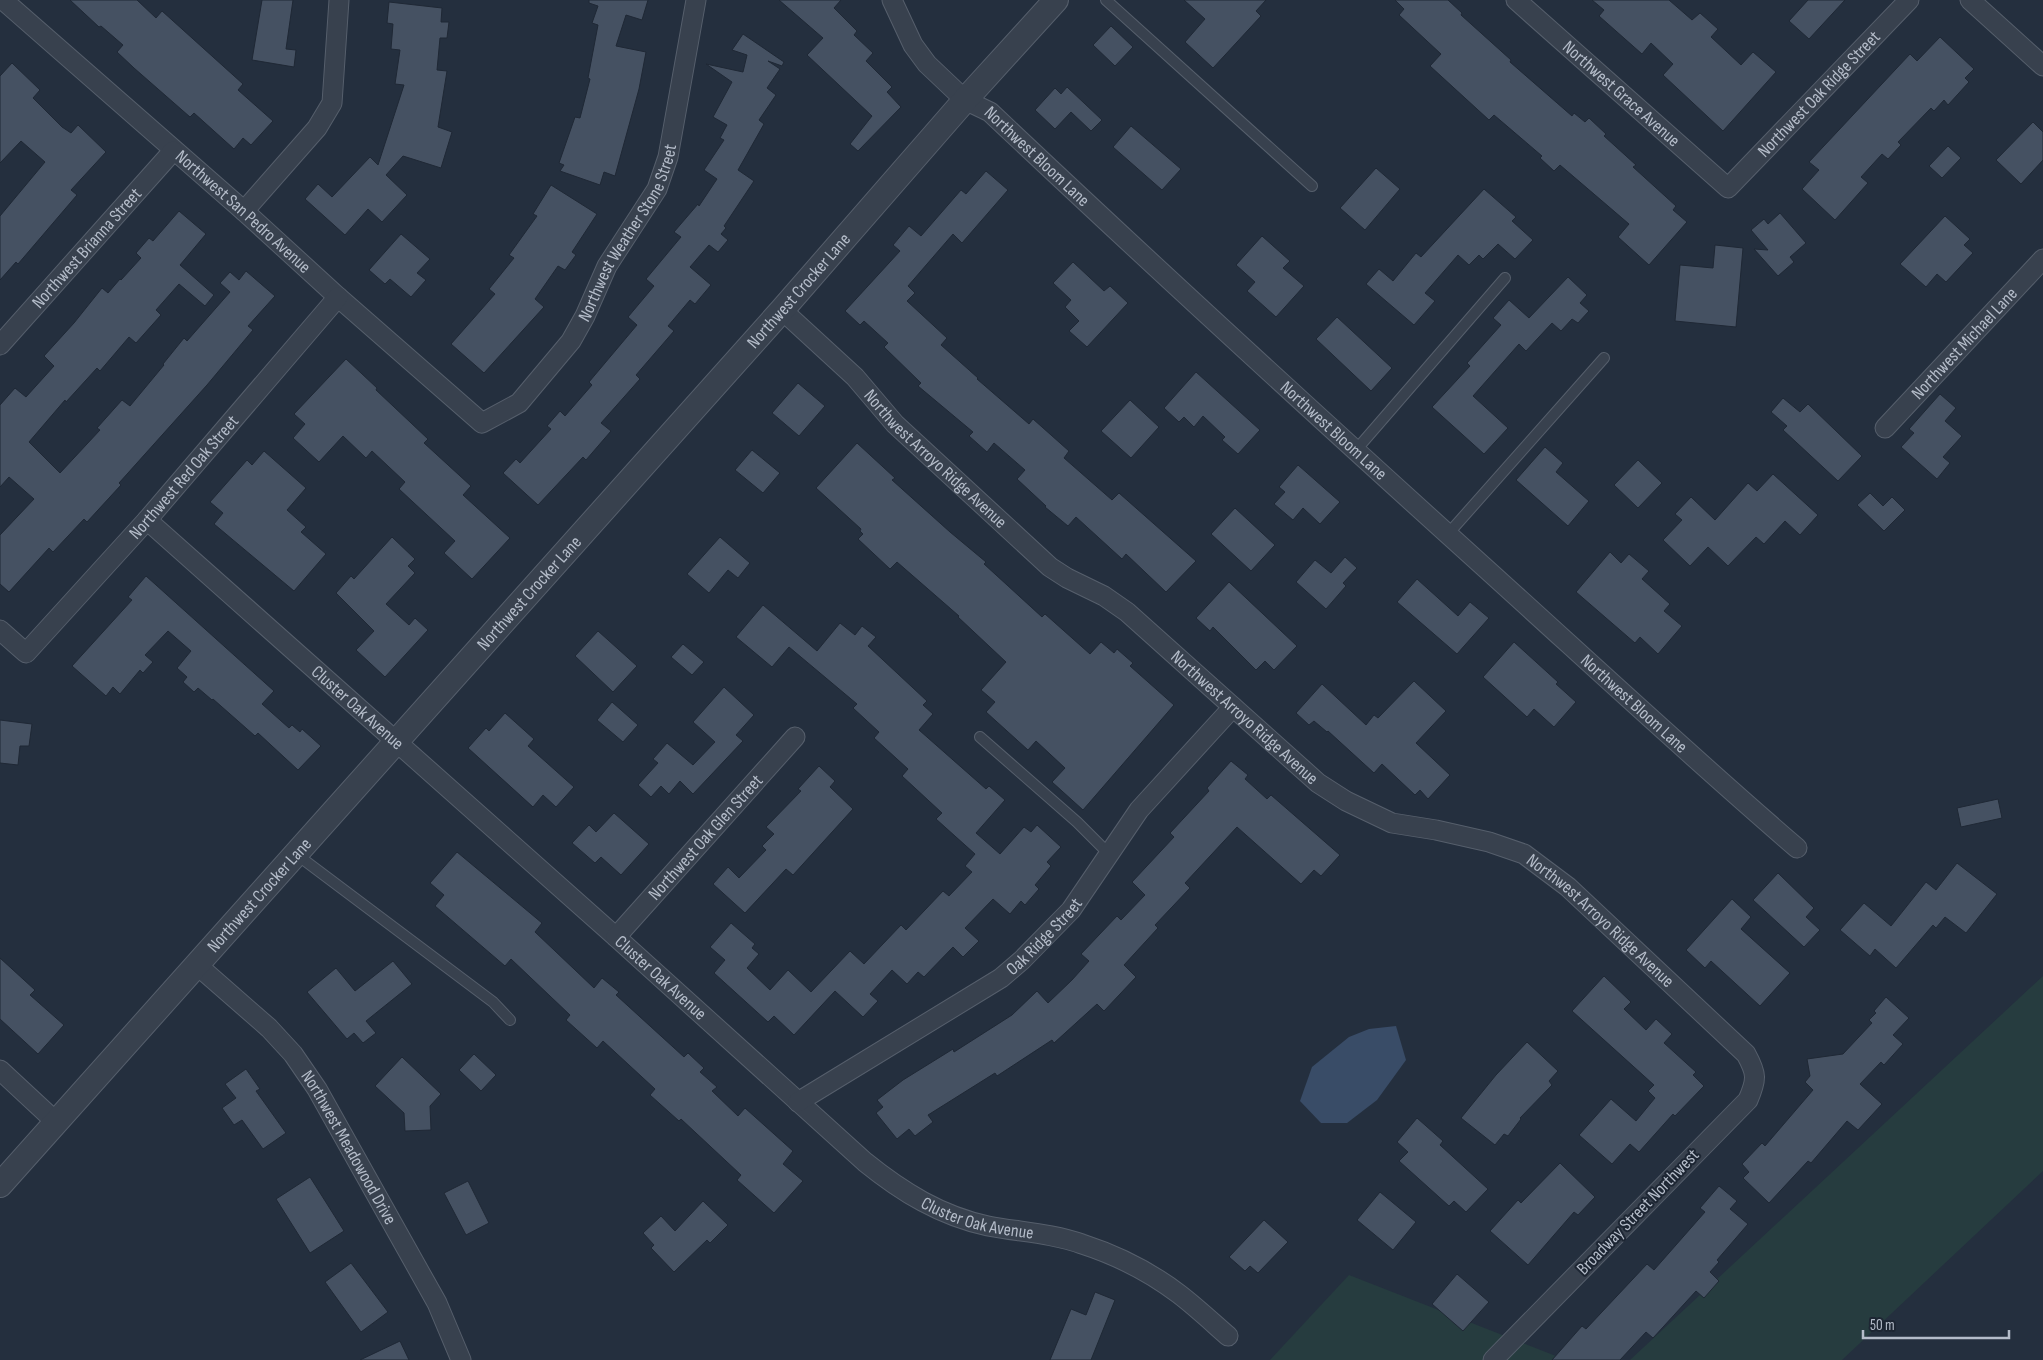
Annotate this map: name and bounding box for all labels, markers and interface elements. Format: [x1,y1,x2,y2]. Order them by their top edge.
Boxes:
street label: Northwest Oak Ridge Street [1753,26,1885,161]
street label: Northwest Grace Avenue [1559,36,1684,151]
street label: Northwest Bloom Lane [980,102,1094,211]
street label: Northwest Weather Stone Street [574,142,681,325]
street label: Northwest San Pedro Avenue [171,145,315,277]
street label: Northwest Brianna Street [27,183,146,313]
street label: Northwest Crocker Lane [742,229,855,352]
street label: Northwest Michael Lane [1907,283,2022,404]
street label: Northwest Bloom Lane [1276,377,1391,484]
street label: Northwest Arroyo Ridge Avenue [860,385,1011,532]
street label: Northwest Red Oak Street [125,410,243,543]
street label: Northwest Crocker Lane [473,532,586,654]
street label: Northwest Arroyo Ridge Avenue [1167,646,1323,789]
street label: Northwest Bloom Lane [1577,650,1692,757]
street label: Cluster Oak Avenue [307,661,408,754]
street label: Northwest Oak Glen Street [644,770,767,904]
street label: Northwest Crocker Lane [203,833,316,956]
street label: Northwest Arroyo Ridge Avenue [1523,849,1678,992]
street label: Oak Ridge Street [1002,893,1087,979]
street label: Cluster Oak Avenue [611,931,711,1024]
street label: Northwest Meadowood Drive [297,1066,401,1228]
street label: Broadway Street Northwest [1573,1144,1704,1279]
street label: Cluster Oak Avenue [918,1192,1035,1243]
scale bar [1863,1308,2009,1340]
text: 50 m [1870,1316,1895,1335]

